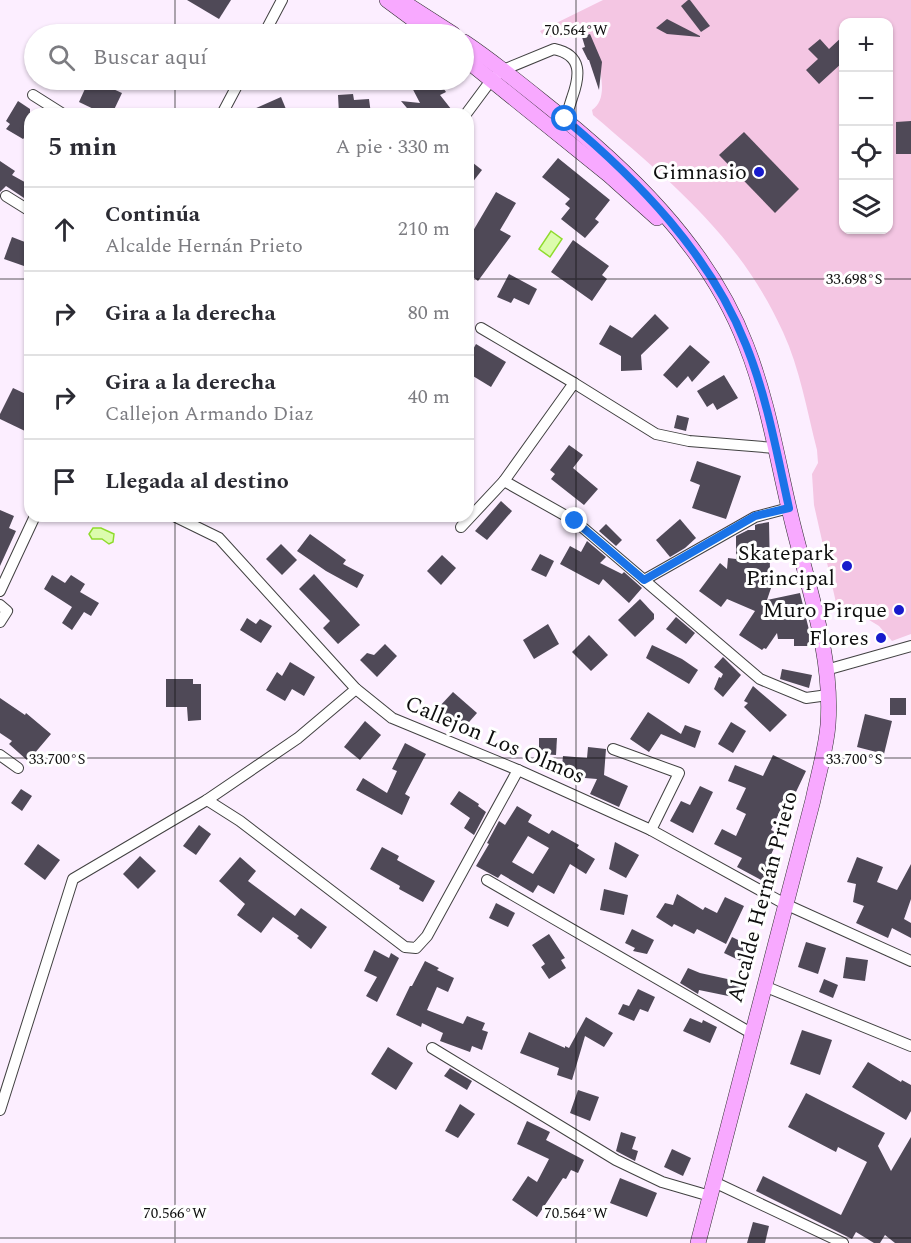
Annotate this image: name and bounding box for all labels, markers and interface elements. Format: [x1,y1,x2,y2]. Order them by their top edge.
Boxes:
map controls [839,18,893,234]
button: + [839,18,893,72]
text: 70.564°W [544,19,608,42]
search box [24,24,474,90]
icon: search [45,41,78,74]
text: Buscar aquí [93,41,207,74]
button: − [839,72,893,126]
route start [551,105,577,131]
button: locate [839,126,893,180]
text: 5 min [48,127,117,167]
text: A pie · 330 m [336,132,450,162]
place label: Gimnasio [653,156,747,189]
marker: Gimnasio [752,165,766,179]
button: layers [839,180,893,234]
text: Continúa [105,198,200,231]
icon: ahead [48,213,81,246]
text: 210 m [398,214,450,244]
text: Alcalde Hernán Prieto [105,231,303,261]
text: 33.698°S [826,268,882,291]
icon: right [48,297,81,330]
text: Gira a la derecha [105,297,276,330]
text: 80 m [408,298,450,328]
text: Gira a la derecha [105,366,276,399]
icon: right [48,381,81,414]
text: 40 m [408,382,450,412]
text: Callejon Armando Diaz [105,399,314,429]
icon: arrive [48,465,81,498]
text: Llegada al destino [105,465,289,498]
route end [561,507,587,533]
place label: Skatepark Principal [738,537,835,595]
marker: Skatepark Principal [840,559,854,573]
place label: Muro Pirque [763,594,887,627]
marker: Muro Pirque [892,603,906,617]
place label: Flores [809,622,869,655]
marker: Flores [874,631,888,645]
street label: Callejon Los Olmos [400,687,590,793]
text: 33.700°S [29,748,85,771]
text: 33.700°S [826,748,882,771]
street label: Alcalde Hernán Prieto [719,788,807,1006]
text: 70.566°W [143,1202,207,1225]
text: 70.564°W [544,1202,608,1225]

